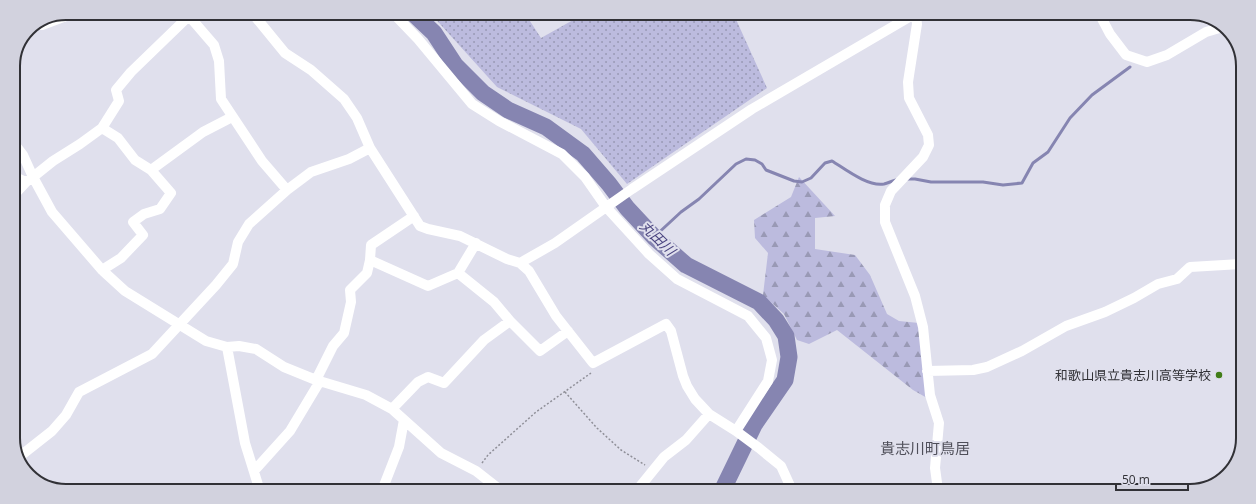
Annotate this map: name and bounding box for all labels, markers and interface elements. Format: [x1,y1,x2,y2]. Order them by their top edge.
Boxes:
water label: 丸田川 [636,217,681,261]
place label: 和歌山県立貴志川高等学校 [1055,366,1211,384]
marker: 和歌山県立貴志川高等学校 [1214,370,1224,380]
district label: 貴志川町鳥居 [880,438,970,458]
scale bar [1116,466,1188,492]
text: 50 m [1122,471,1150,488]

